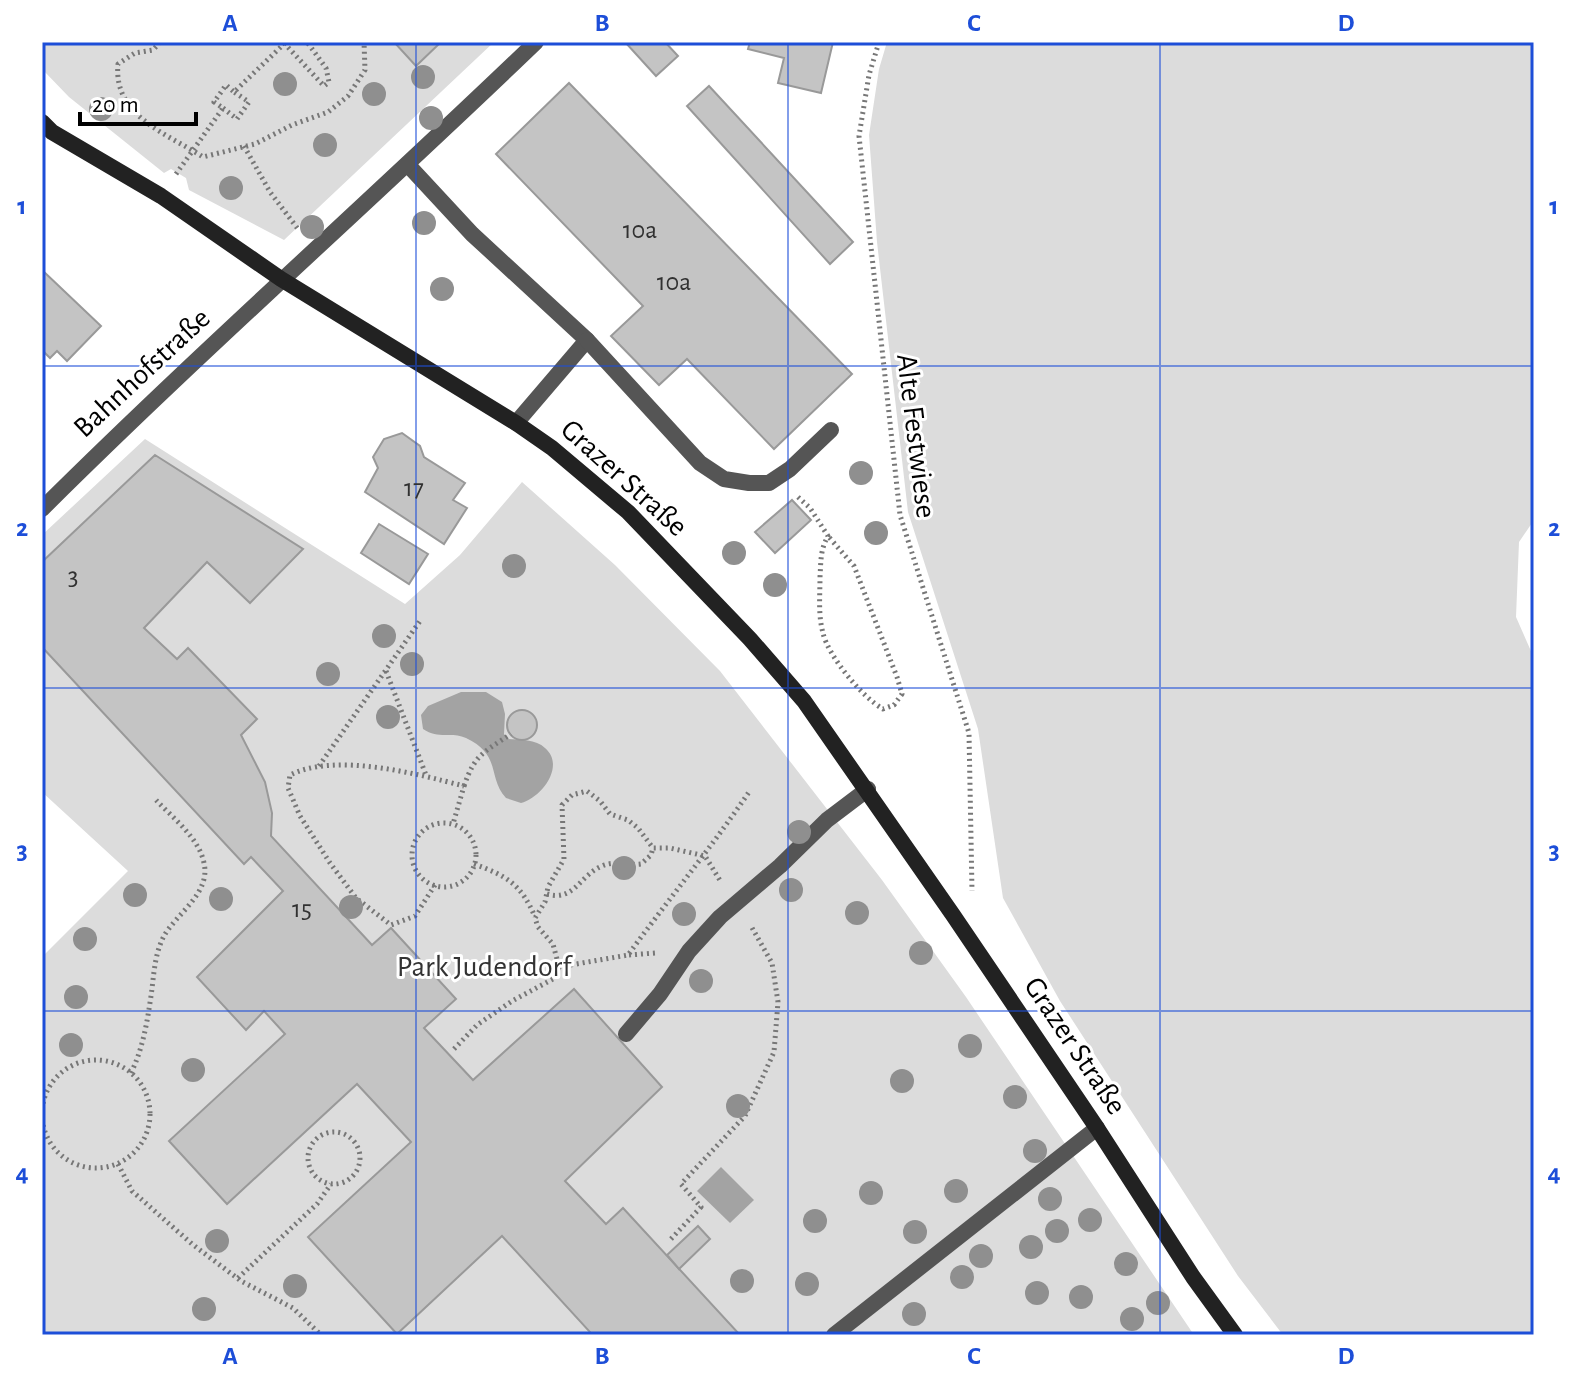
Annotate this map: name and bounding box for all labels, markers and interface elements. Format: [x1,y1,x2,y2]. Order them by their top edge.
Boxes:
text: A [222,10,238,36]
text: B [594,10,610,36]
text: C [967,10,981,36]
text: D [1337,10,1355,36]
scale bar [80,76,196,126]
text: 20 m [92,93,139,117]
text: 1 [17,193,27,219]
text: 1 [1549,193,1559,219]
house number: 10a [623,217,657,243]
house number: 10a [657,269,691,295]
street label: Bahnhofstraße [68,303,216,443]
street label: Alte Festwiese [891,352,941,520]
street label: Grazer Straße [555,414,693,542]
house number: 17 [404,475,424,501]
text: 2 [16,515,28,541]
text: 2 [1548,515,1560,541]
house number: 3 [68,564,78,590]
text: 3 [16,838,28,864]
text: 3 [1548,838,1560,864]
house number: 15 [292,896,312,922]
park label: Park Judendorf [397,952,573,982]
street label: Grazer Straße [1018,972,1132,1120]
text: 4 [15,1160,29,1186]
text: 4 [1547,1160,1561,1186]
text: A [222,1343,238,1369]
text: B [594,1343,610,1369]
text: C [967,1343,981,1369]
text: D [1337,1343,1355,1369]

